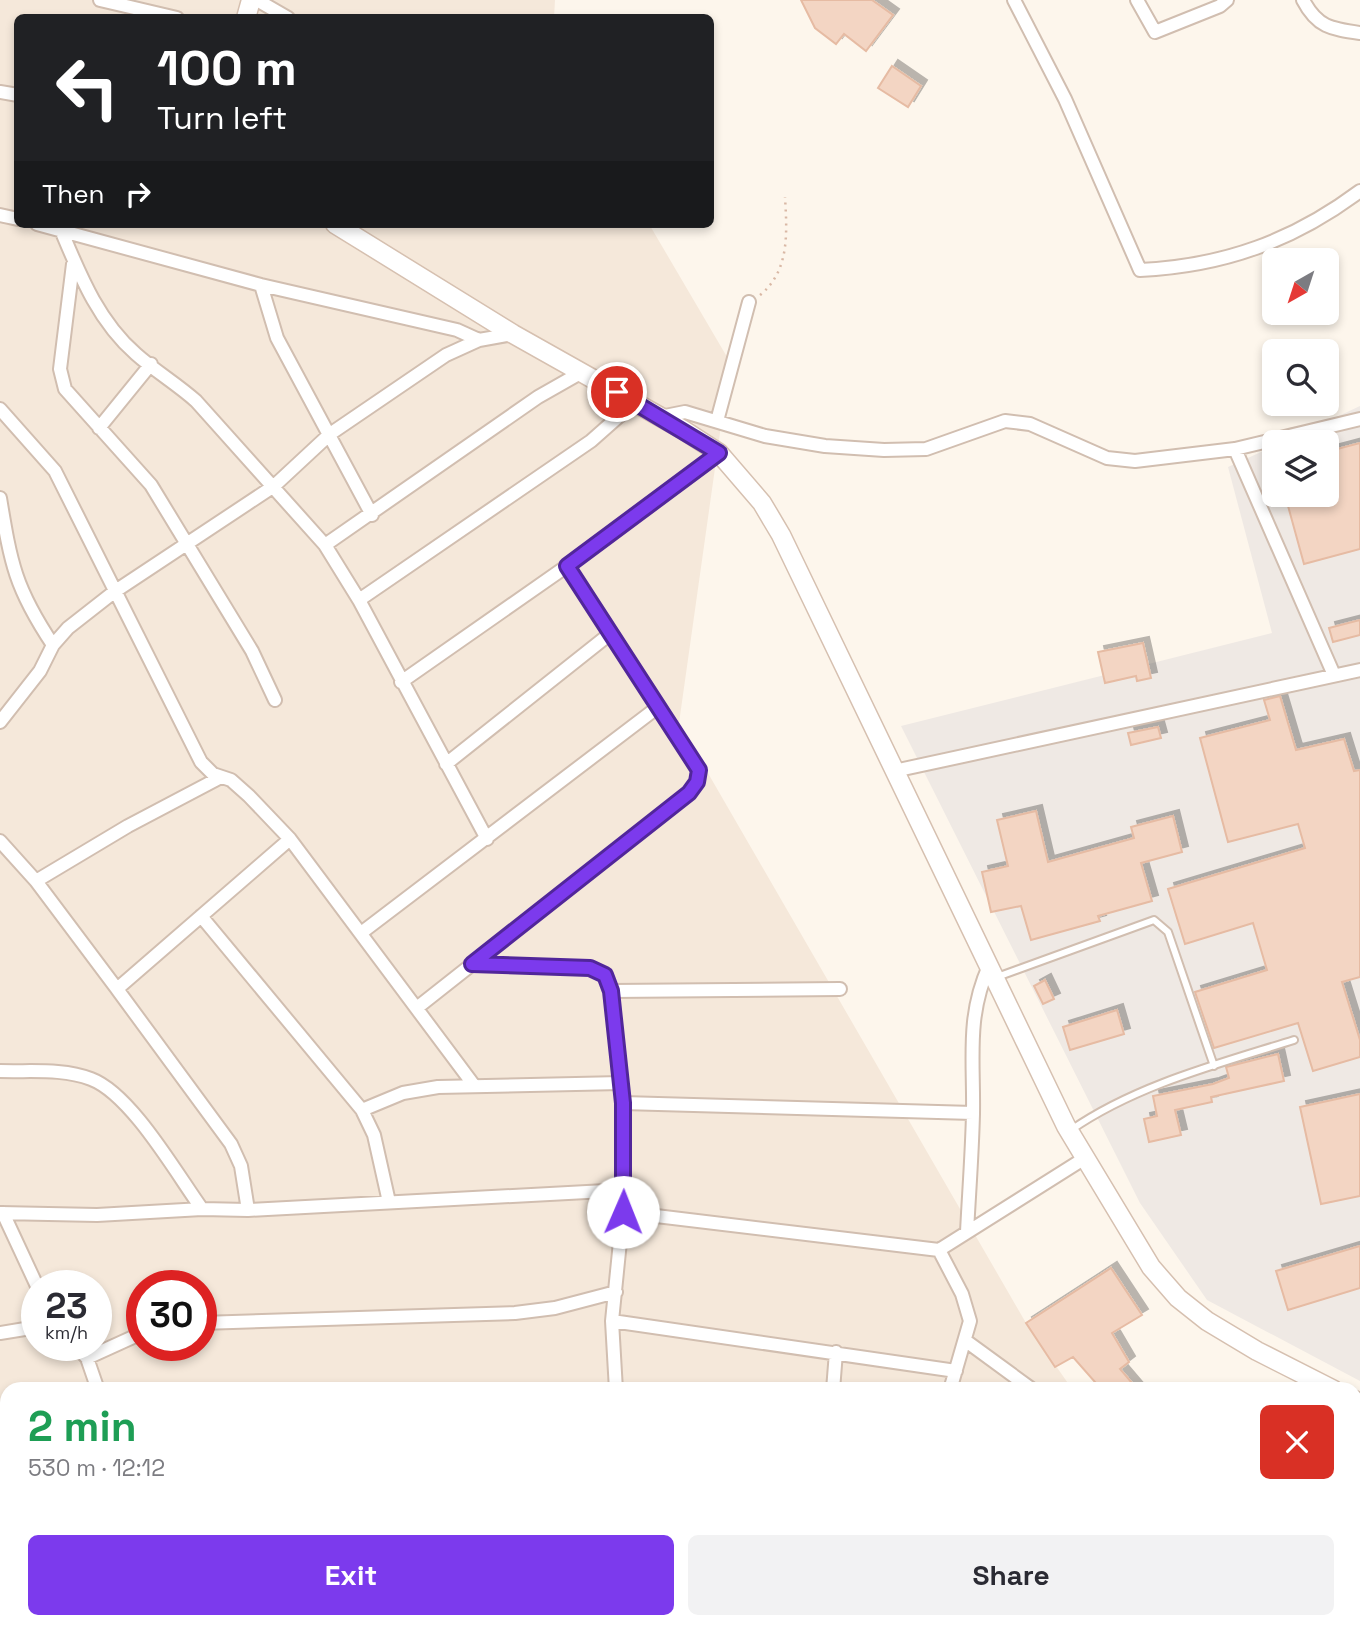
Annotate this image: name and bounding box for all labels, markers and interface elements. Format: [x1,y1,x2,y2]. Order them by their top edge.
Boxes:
text: 100 m [157,37,297,99]
icon: left [42,42,133,133]
text: Turn left [157,98,287,138]
icon: right [119,175,157,213]
text: Then [42,177,105,211]
north arrow [1262,248,1339,326]
map controls [1262,248,1339,507]
button: search [1262,339,1339,416]
pin [587,362,647,422]
icon: arrive [598,373,636,411]
button: layers [1262,430,1339,507]
position arrow [586,1175,660,1249]
speed limit sign: 30 [126,1270,217,1361]
text: 23 [45,1284,88,1328]
text: km/h [45,1321,88,1344]
text: 2 min [28,1400,137,1453]
button: close [1260,1405,1334,1479]
text: 530 m · 12:12 [28,1453,165,1483]
button: Exit [28,1535,674,1615]
button: Share [688,1535,1334,1615]

